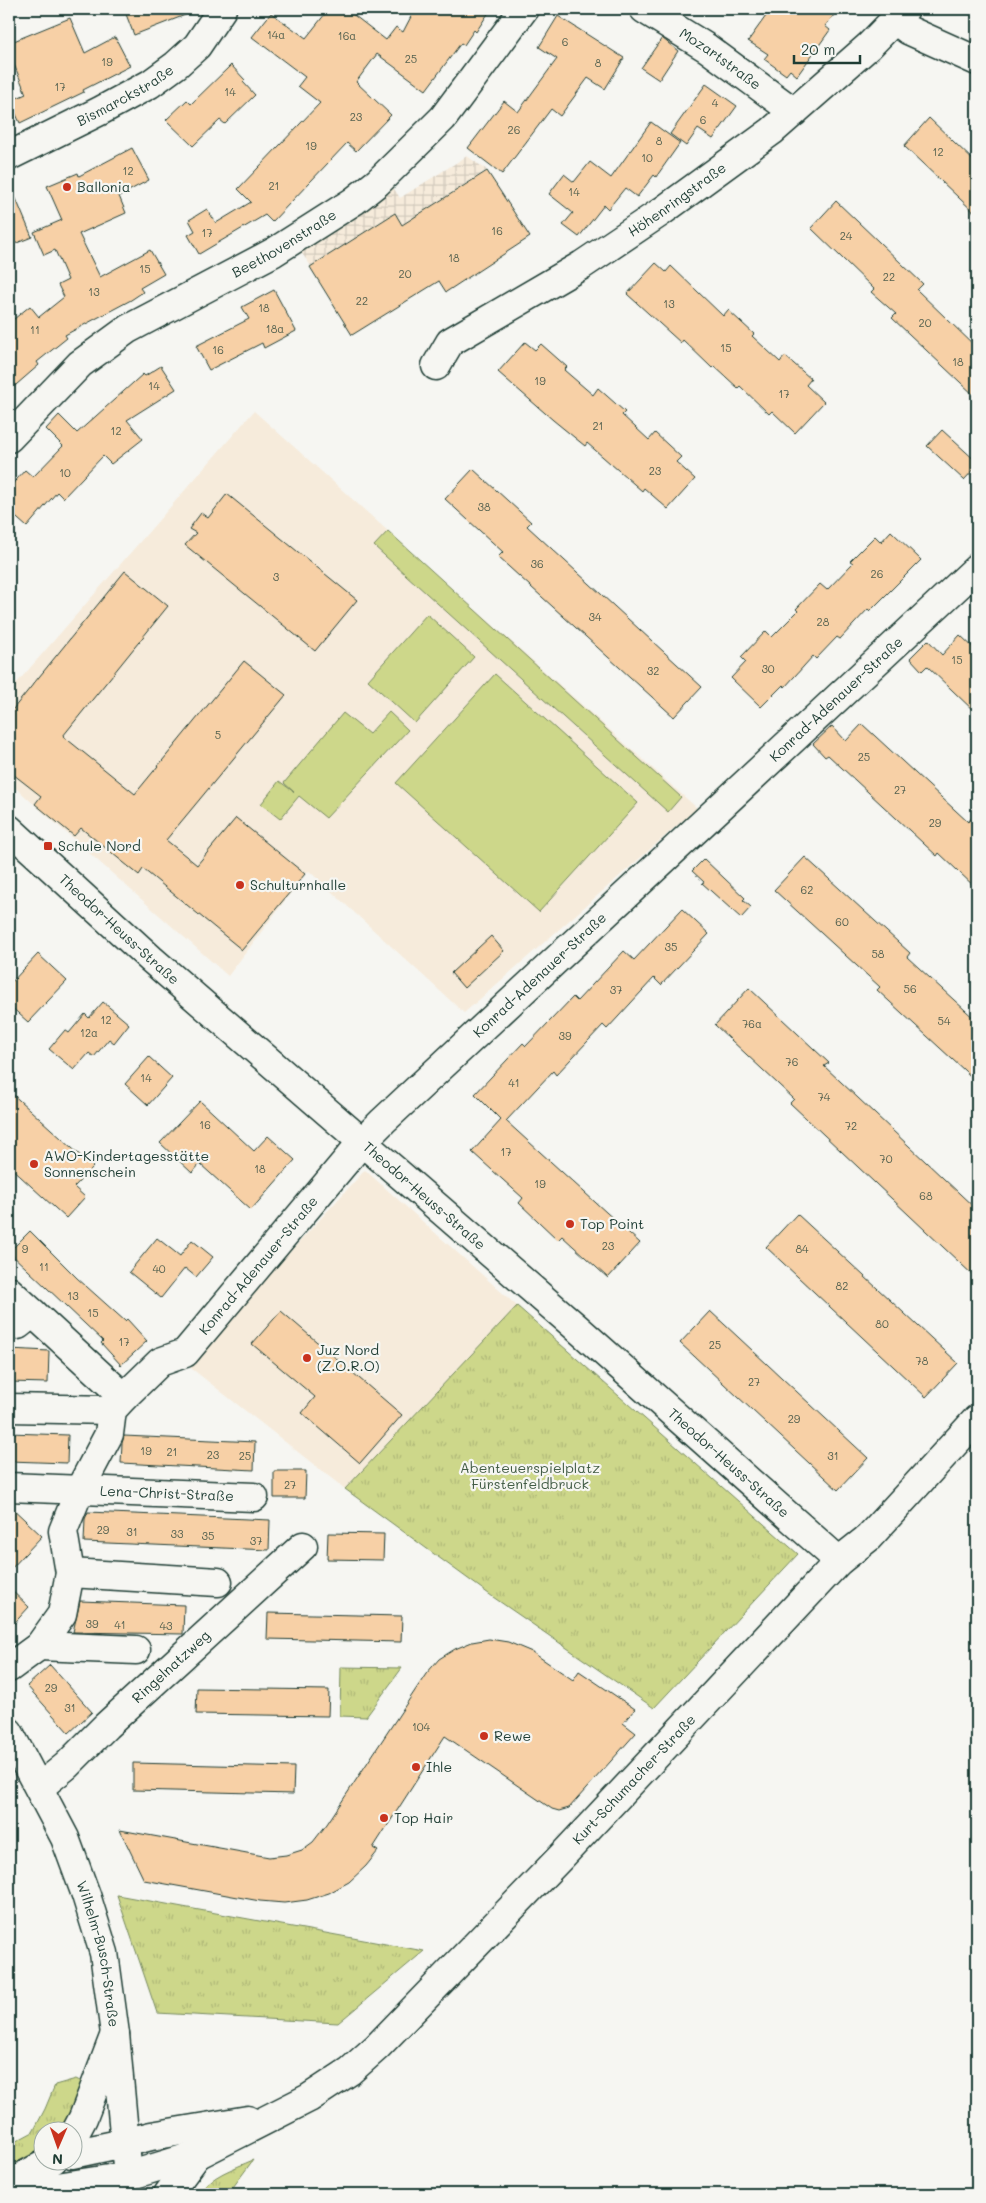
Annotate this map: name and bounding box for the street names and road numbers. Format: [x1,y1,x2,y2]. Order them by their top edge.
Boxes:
street label: Mozartstraße [676,23,765,94]
street label: Bismarckstraße [73,60,177,130]
street label: Höhenringstraße [624,158,730,241]
street label: Beethovenstraße [228,205,340,282]
street label: Konrad-Adenauer-Straße [765,632,907,766]
street label: Theodor-Heuss-Straße [55,870,184,988]
street label: Konrad-Adenauer-Straße [469,908,610,1042]
street label: Theodor-Heuss-Straße [359,1137,490,1254]
street label: Konrad-Adenauer-Straße [194,1192,322,1339]
street label: Theodor-Heuss-Straße [664,1403,794,1521]
street label: Lena-Christ-Straße [100,1481,234,1505]
street label: Ringelnatzweg [127,1626,214,1707]
street label: Kurt-Schumacher-Straße [568,1710,699,1848]
street label: Wilhelm-Busch-Straße [73,1878,124,2028]

